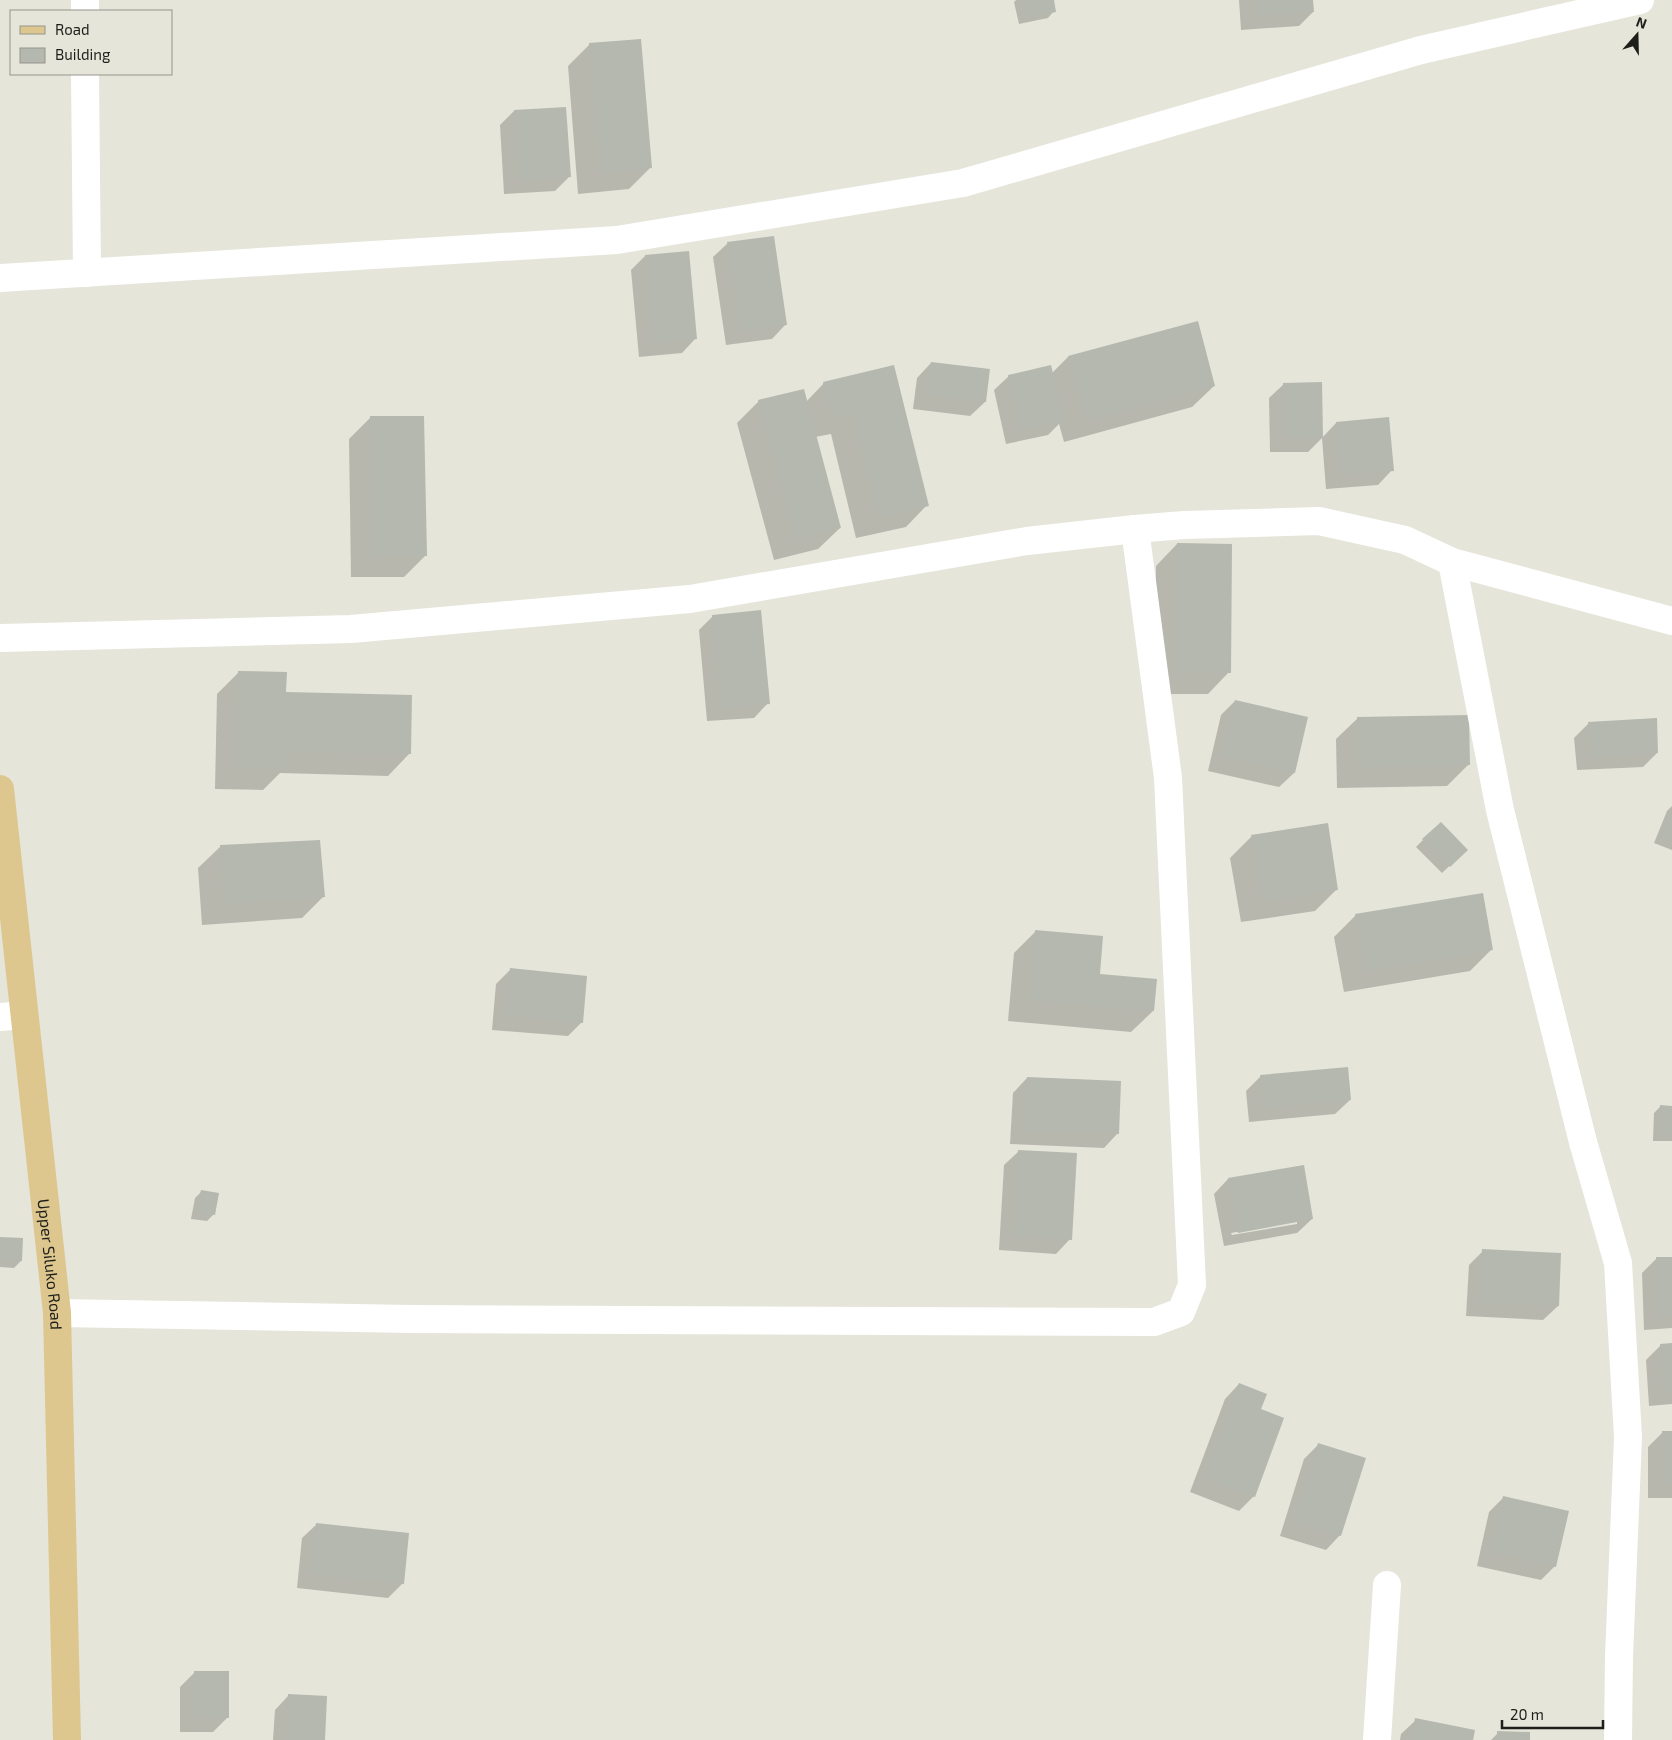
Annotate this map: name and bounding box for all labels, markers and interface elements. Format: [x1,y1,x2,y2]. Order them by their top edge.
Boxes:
legend [10,10,172,75]
north arrow [1612,10,1662,60]
text: N [1634,13,1649,32]
text: Road [55,20,90,38]
text: Building [55,45,111,63]
street label: Upper Siluko Road [35,1198,67,1330]
scale bar [1502,1698,1603,1730]
text: 20 m [1510,1705,1544,1723]

